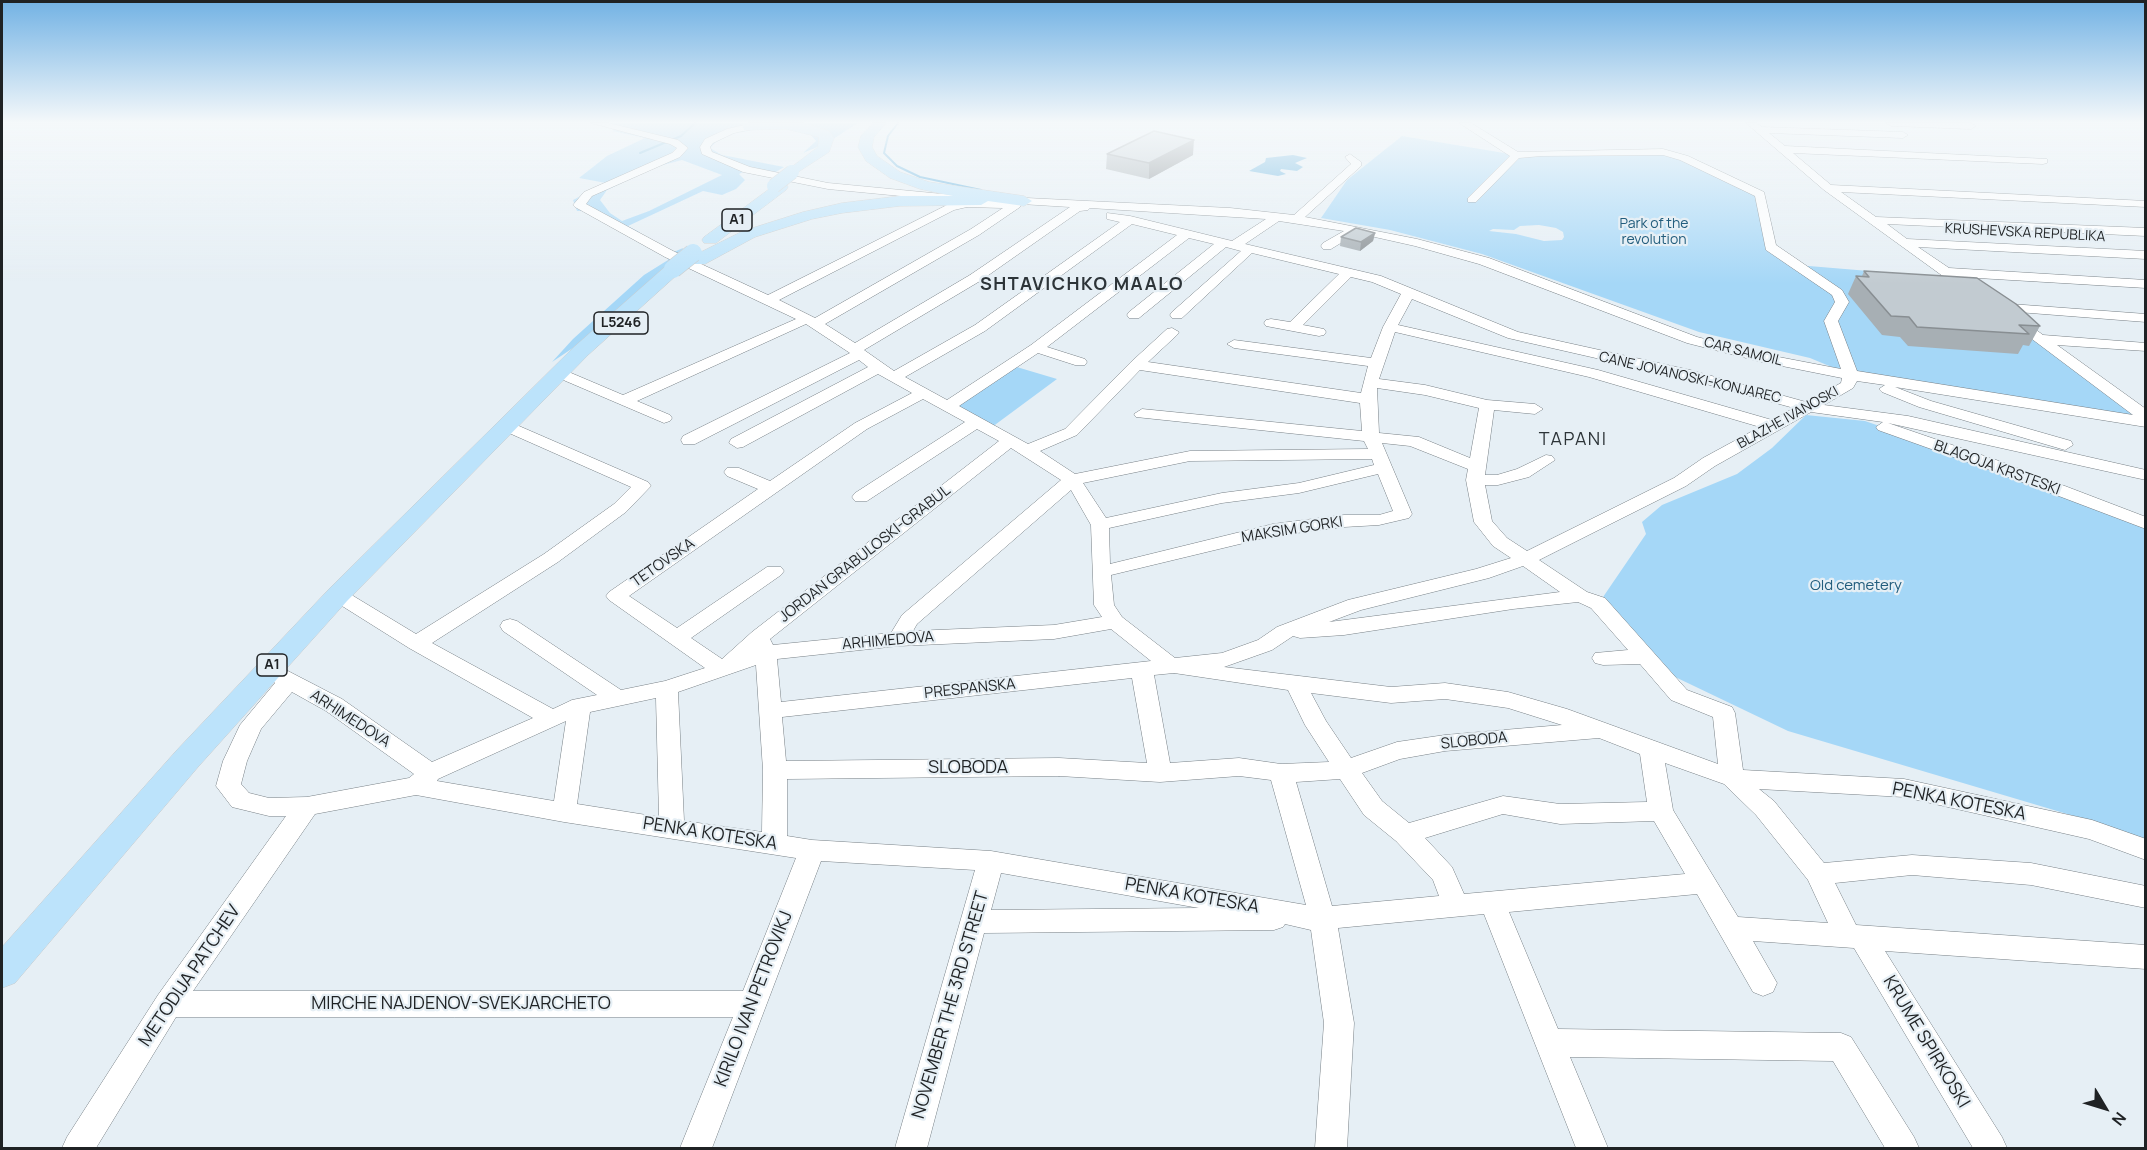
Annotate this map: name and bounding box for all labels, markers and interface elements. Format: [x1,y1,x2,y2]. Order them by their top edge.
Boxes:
road number: A1 [722,209,752,231]
park label: Park of the revolution [1620,216,1688,249]
street label: KRUSHEVSKA REPUBLIKA [1944,220,2106,246]
district label: SHTAVICHKO MAALO [980,274,1184,296]
road number: L5246 [594,312,648,334]
street label: CAR SAMOIL [1702,334,1784,370]
street label: CANE JOVANOSKI-KONJAREC [1597,349,1783,407]
street label: BLAZHE IVANOSKI [1734,383,1842,453]
district label: TAPANI [1539,429,1607,451]
street label: BLAGOJA KRSTESKI [1931,437,2063,499]
street label: JORDAN GRABULOSKI-GRABUL [776,482,954,626]
street label: MAKSIM GORKI [1240,513,1344,547]
street label: TETOVSKA [628,535,698,591]
park label: Old cemetery [1810,577,1902,595]
street label: ARHIMEDOVA [841,628,935,654]
road number: A1 [257,654,287,676]
street label: PRESPANSKA [923,675,1017,703]
street label: ARHIMEDOVA [307,686,393,752]
street label: SLOBODA [1440,729,1508,753]
street label: SLOBODA [928,757,1008,779]
street label: PENKA KOTESKA [1890,778,2028,826]
street label: PENKA KOTESKA [641,813,779,855]
street label: PENKA KOTESKA [1123,874,1261,918]
street label: NOVEMBER THE 3RD STREET [908,889,994,1121]
street label: METODIJA PATCHEV [135,901,245,1051]
street label: KIRILO IVAN PETROVIKJ [710,908,798,1090]
street label: KRUME SPIRKOSKI [1878,972,1974,1112]
street label: MIRCHE NAJDENOV-SVEKJARCHETO [311,993,611,1015]
north arrow [2075,1078,2135,1138]
text: N [2107,1108,2131,1130]

